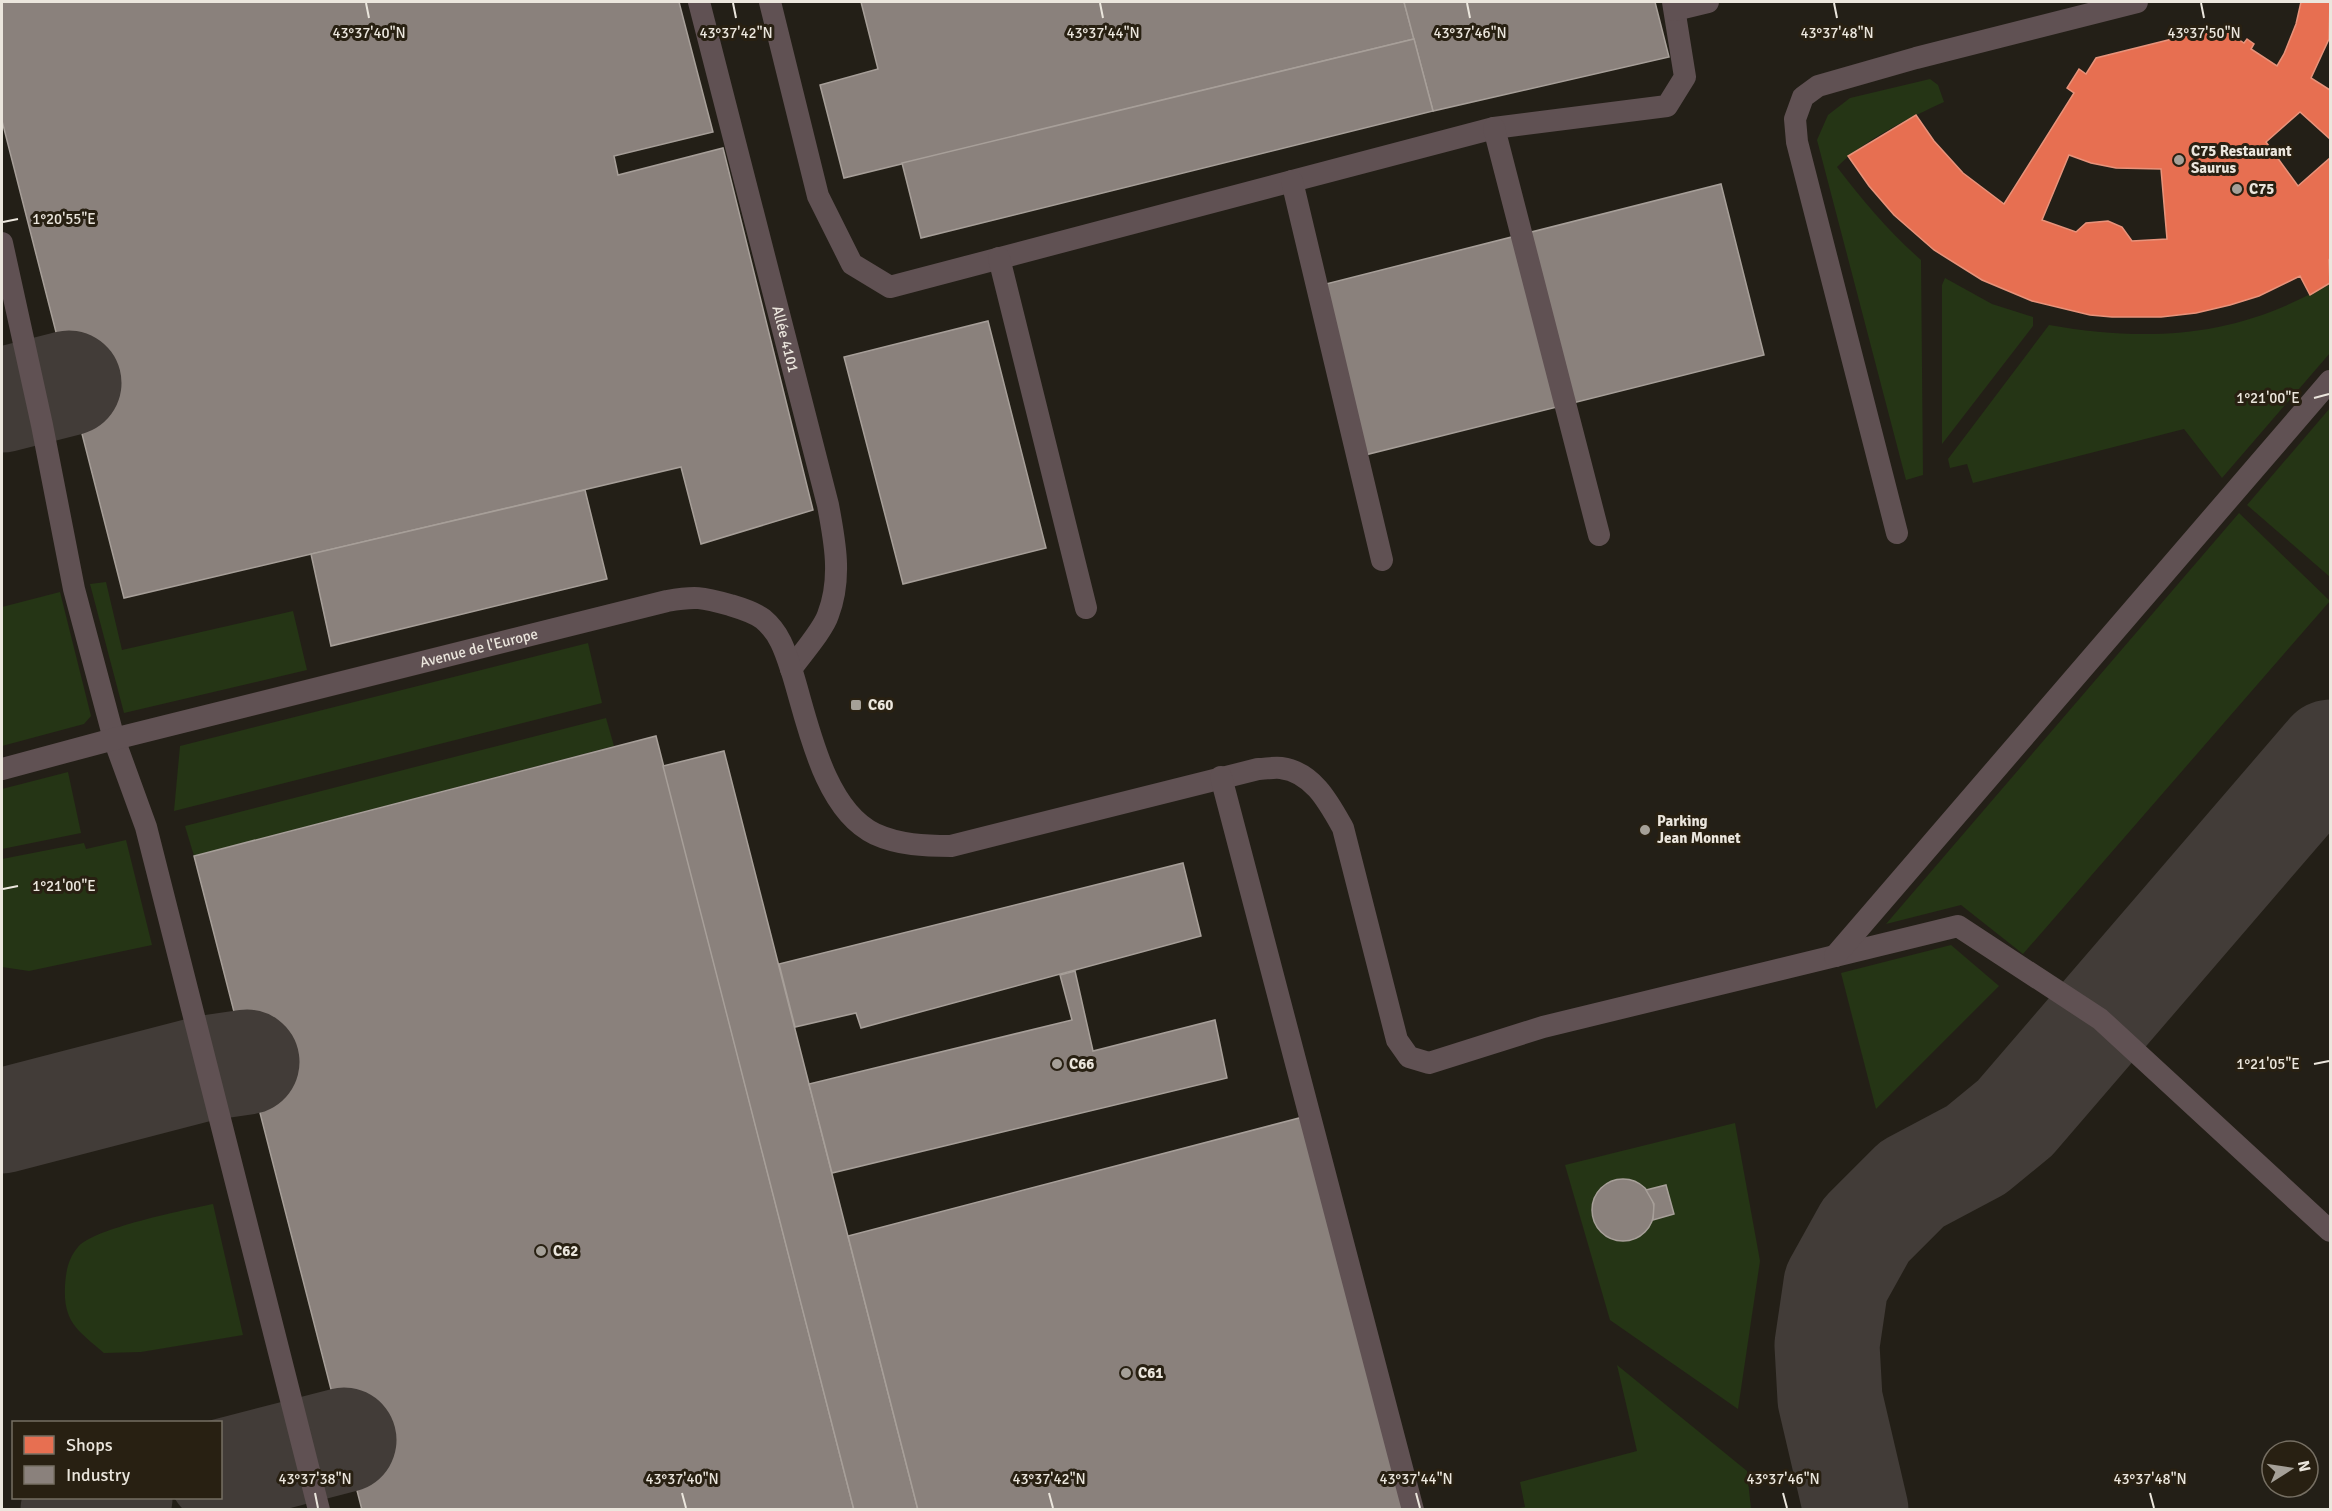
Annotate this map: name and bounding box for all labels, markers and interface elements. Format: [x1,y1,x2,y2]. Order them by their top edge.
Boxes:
text: 43°37'40"N [332,24,406,42]
text: 43°37'42"N [699,24,773,42]
text: 43°37'44"N [1066,24,1140,42]
text: 43°37'46"N [1433,24,1507,42]
text: 43°37'48"N [1800,24,1874,42]
text: 43°37'50"N [2167,24,2241,42]
place label: C75 Restaurant Saurus [2191,142,2292,177]
marker: C75 Restaurant Saurus [2172,153,2186,167]
place label: C75 [2249,180,2274,198]
marker: C75 [2230,182,2244,196]
text: 1°20'55"E [32,210,96,228]
street label: Allée 4101 [768,304,803,374]
text: 1°21'00"E [2236,389,2300,407]
street label: Avenue de l'Europe [418,625,540,671]
place label: C60 [868,696,893,714]
marker: C60 [849,698,863,712]
place label: Parking Jean Monnet [1657,812,1741,847]
marker: Parking Jean Monnet [1638,823,1652,837]
text: 1°21'00"E [32,877,96,895]
place label: C66 [1069,1055,1094,1073]
text: 1°21'05"E [2236,1055,2300,1073]
marker: C66 [1050,1057,1064,1071]
place label: C62 [553,1242,578,1260]
marker: C62 [534,1244,548,1258]
place label: C61 [1138,1364,1163,1382]
marker: C61 [1119,1366,1133,1380]
legend [12,1421,222,1499]
text: Shops [66,1434,113,1456]
north arrow [2260,1439,2320,1499]
text: N [2293,1459,2315,1474]
text: Industry [66,1464,131,1486]
text: 43°37'38"N [278,1470,352,1488]
text: 43°37'40"N [645,1470,719,1488]
text: 43°37'42"N [1012,1470,1086,1488]
text: 43°37'44"N [1379,1470,1453,1488]
text: 43°37'46"N [1746,1470,1820,1488]
text: 43°37'48"N [2113,1470,2187,1488]

